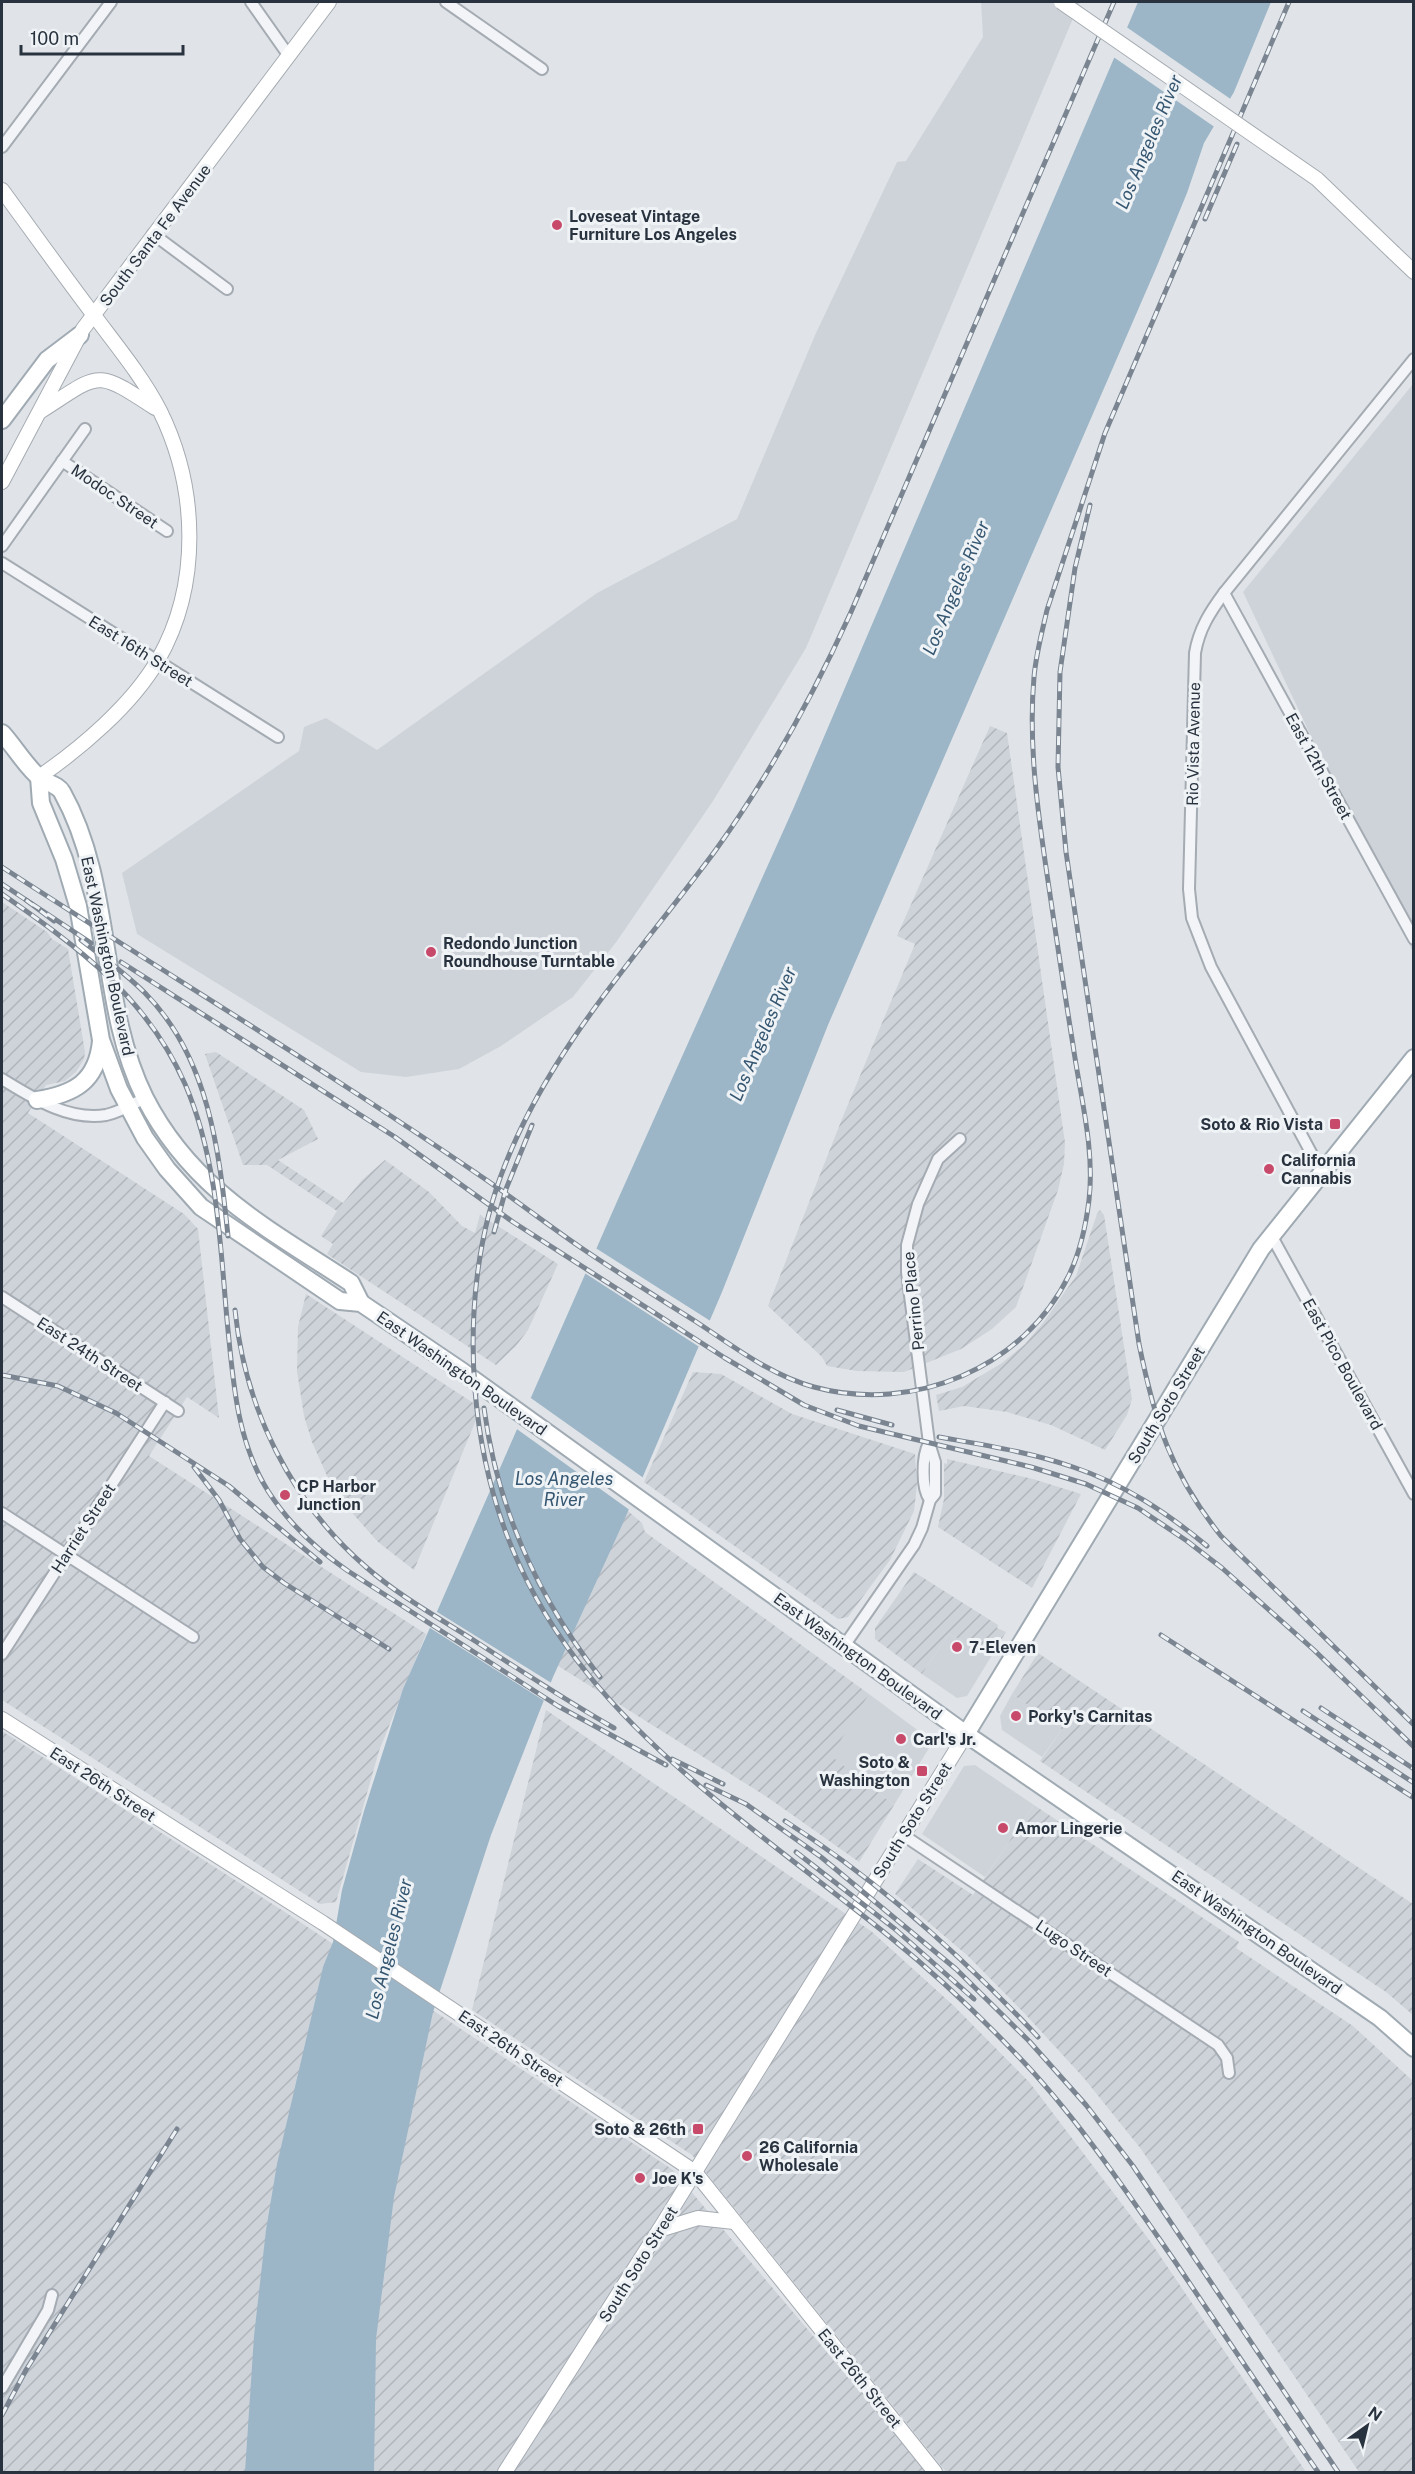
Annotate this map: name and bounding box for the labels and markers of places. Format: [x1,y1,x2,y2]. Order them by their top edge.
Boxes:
place label: Loveseat Vintage Furniture Los Angeles [569,207,737,244]
marker: Loveseat Vintage Furniture Los Angeles [550,218,564,232]
place label: Redondo Junction Roundhouse Turntable [443,934,615,971]
marker: Redondo Junction Roundhouse Turntable [424,945,438,959]
place label: Soto & Rio Vista [1200,1115,1323,1134]
marker: Soto & Rio Vista [1328,1117,1342,1131]
place label: California Cannabis [1281,1151,1356,1188]
marker: California Cannabis [1262,1162,1276,1176]
place label: CP Harbor Junction [297,1477,376,1514]
marker: CP Harbor Junction [278,1488,292,1502]
place label: 7-Eleven [969,1638,1036,1657]
marker: 7-Eleven [950,1640,964,1654]
place label: Porky's Carnitas [1028,1707,1152,1726]
marker: Porky's Carnitas [1009,1709,1023,1723]
place label: Carl's Jr. [913,1730,976,1749]
marker: Carl's Jr. [894,1732,908,1746]
place label: Soto & Washington [819,1753,910,1790]
marker: Soto & Washington [915,1764,929,1778]
place label: Amor Lingerie [1015,1819,1123,1838]
marker: Amor Lingerie [996,1821,1010,1835]
place label: Soto & 26th [594,2120,686,2139]
marker: Soto & 26th [691,2122,705,2136]
place label: 26 California Wholesale [759,2138,858,2175]
marker: 26 California Wholesale [740,2149,754,2163]
place label: Joe K's [652,2169,704,2188]
marker: Joe K's [633,2171,647,2185]

